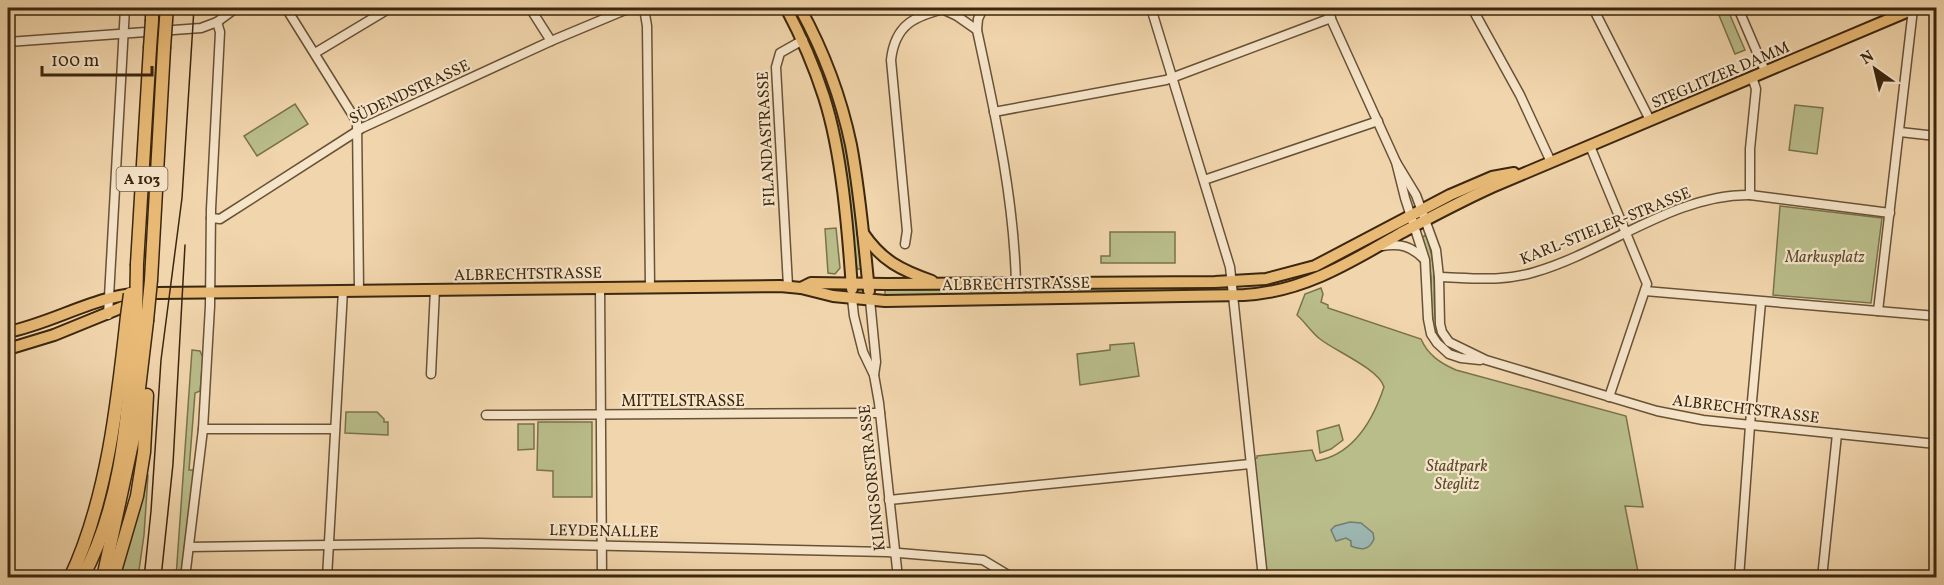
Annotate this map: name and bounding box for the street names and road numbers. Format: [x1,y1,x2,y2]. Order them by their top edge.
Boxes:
street label: STEGLITZER DAMM [1648,37,1793,115]
street label: SÜDENDSTRASSE [346,55,474,130]
street label: FILANDASTRASSE [752,70,782,207]
road number: A 103 [116,167,168,191]
street label: KARL-STIELER-STRASSE [1517,182,1695,271]
street label: ALBRECHTSTRASSE [454,263,602,287]
street label: ALBRECHTSTRASSE [942,273,1090,297]
street label: ALBRECHTSTRASSE [1671,390,1821,430]
street label: MITTELSTRASSE [621,391,745,413]
street label: KLINGSORSTRASSE [854,403,892,552]
street label: LEYDENALLEE [549,520,659,544]

